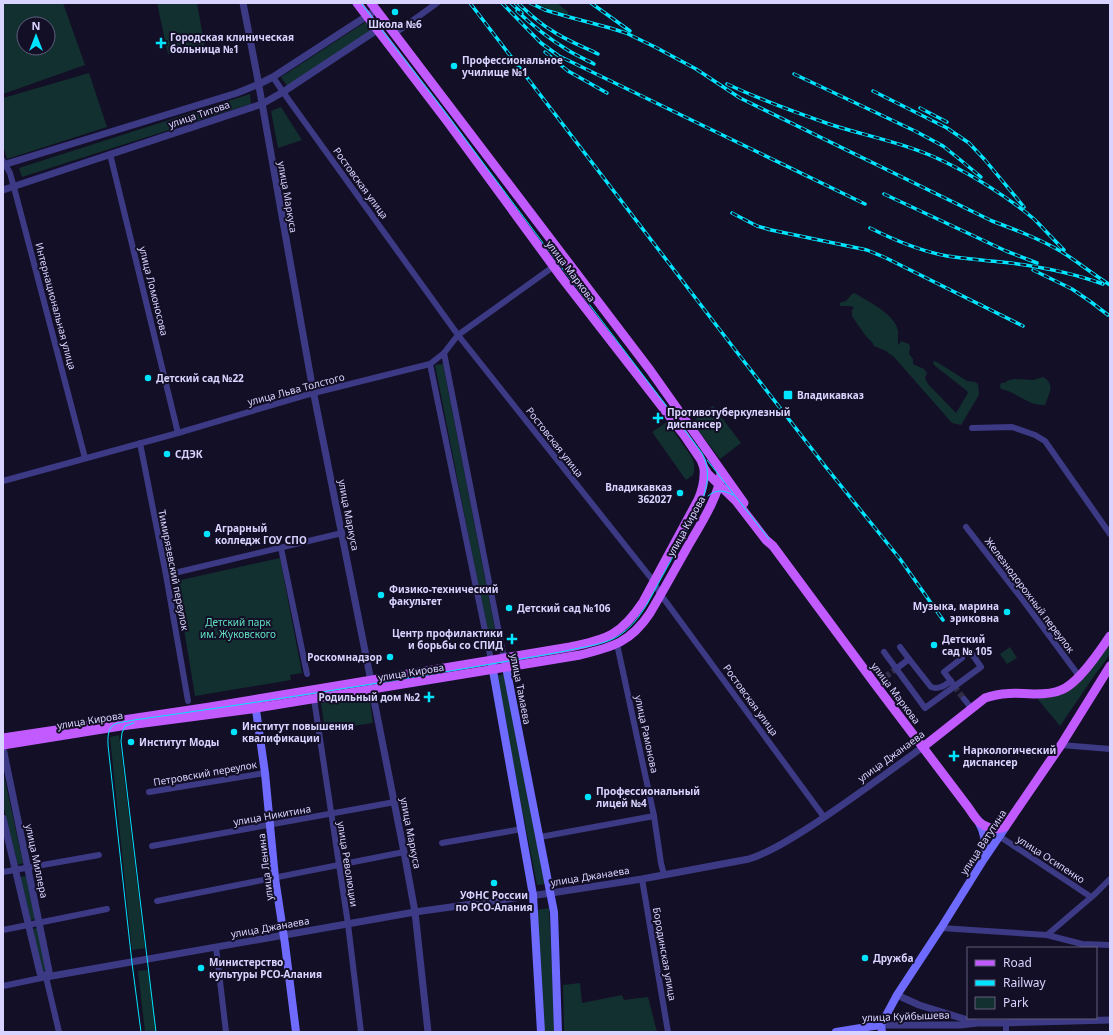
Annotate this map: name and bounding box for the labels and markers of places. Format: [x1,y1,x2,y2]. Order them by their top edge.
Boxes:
marker: Школа №6 [390,7,400,17]
place label: Школа №6 [368,17,422,31]
place label: Городская клиническая больница №1 [170,30,294,56]
marker: Городская клиническая больница №1 [155,37,167,49]
place label: Профессиональное училище №1 [461,53,563,79]
marker: Профессиональное училище №1 [449,61,459,71]
place label: Детский сад №22 [156,371,244,385]
marker: Детский сад №22 [143,373,153,383]
place label: Владикавказ [797,388,864,402]
marker: Владикавказ [782,389,794,401]
place label: Противотуберкулезный диспансер [667,405,791,431]
marker: Противотуберкулезный диспансер [652,412,664,424]
place label: СДЭК [175,447,203,461]
marker: СДЭК [162,449,172,459]
place label: Владикавказ 362027 [605,480,672,506]
marker: Владикавказ 362027 [675,488,685,498]
place label: Аграрный колледж ГОУ СПО [215,521,307,547]
marker: Аграрный колледж ГОУ СПО [202,529,212,539]
place label: Физико-технический факультет [389,582,499,608]
marker: Физико-технический факультет [376,590,386,600]
place label: Музыка, марина эриковна [913,599,999,625]
place label: Детский сад №106 [517,601,611,615]
marker: Детский сад №106 [504,603,514,613]
marker: Музыка, марина эриковна [1002,607,1012,617]
place label: Центр профилактики и борьбы со СПИД [392,626,503,652]
place label: Детский сад № 105 [942,632,992,658]
marker: Центр профилактики и борьбы со СПИД [506,633,518,645]
marker: Детский сад № 105 [929,640,939,650]
place label: Роскомнадзор [307,650,382,664]
marker: Роскомнадзор [385,652,395,662]
place label: Родильный дом №2 [319,690,420,704]
marker: Родильный дом №2 [423,691,435,703]
place label: Институт повышения квалификации [242,719,354,745]
marker: Институт повышения квалификации [229,727,239,737]
place label: Институт Моды [139,735,219,749]
marker: Институт Моды [126,737,136,747]
place label: Наркологический диспансер [963,743,1056,769]
marker: Наркологический диспансер [948,750,960,762]
place label: Профессиональный лицей №4 [596,784,700,810]
marker: Профессиональный лицей №4 [583,792,593,802]
marker: УФНС России по РСО-Алания [489,878,499,888]
place label: УФНС России по РСО-Алания [455,888,533,914]
place label: Дружба [873,951,913,965]
marker: Дружба [860,953,870,963]
place label: Министерство культуры РСО-Алания [209,955,322,981]
marker: Министерство культуры РСО-Алания [196,963,206,973]

